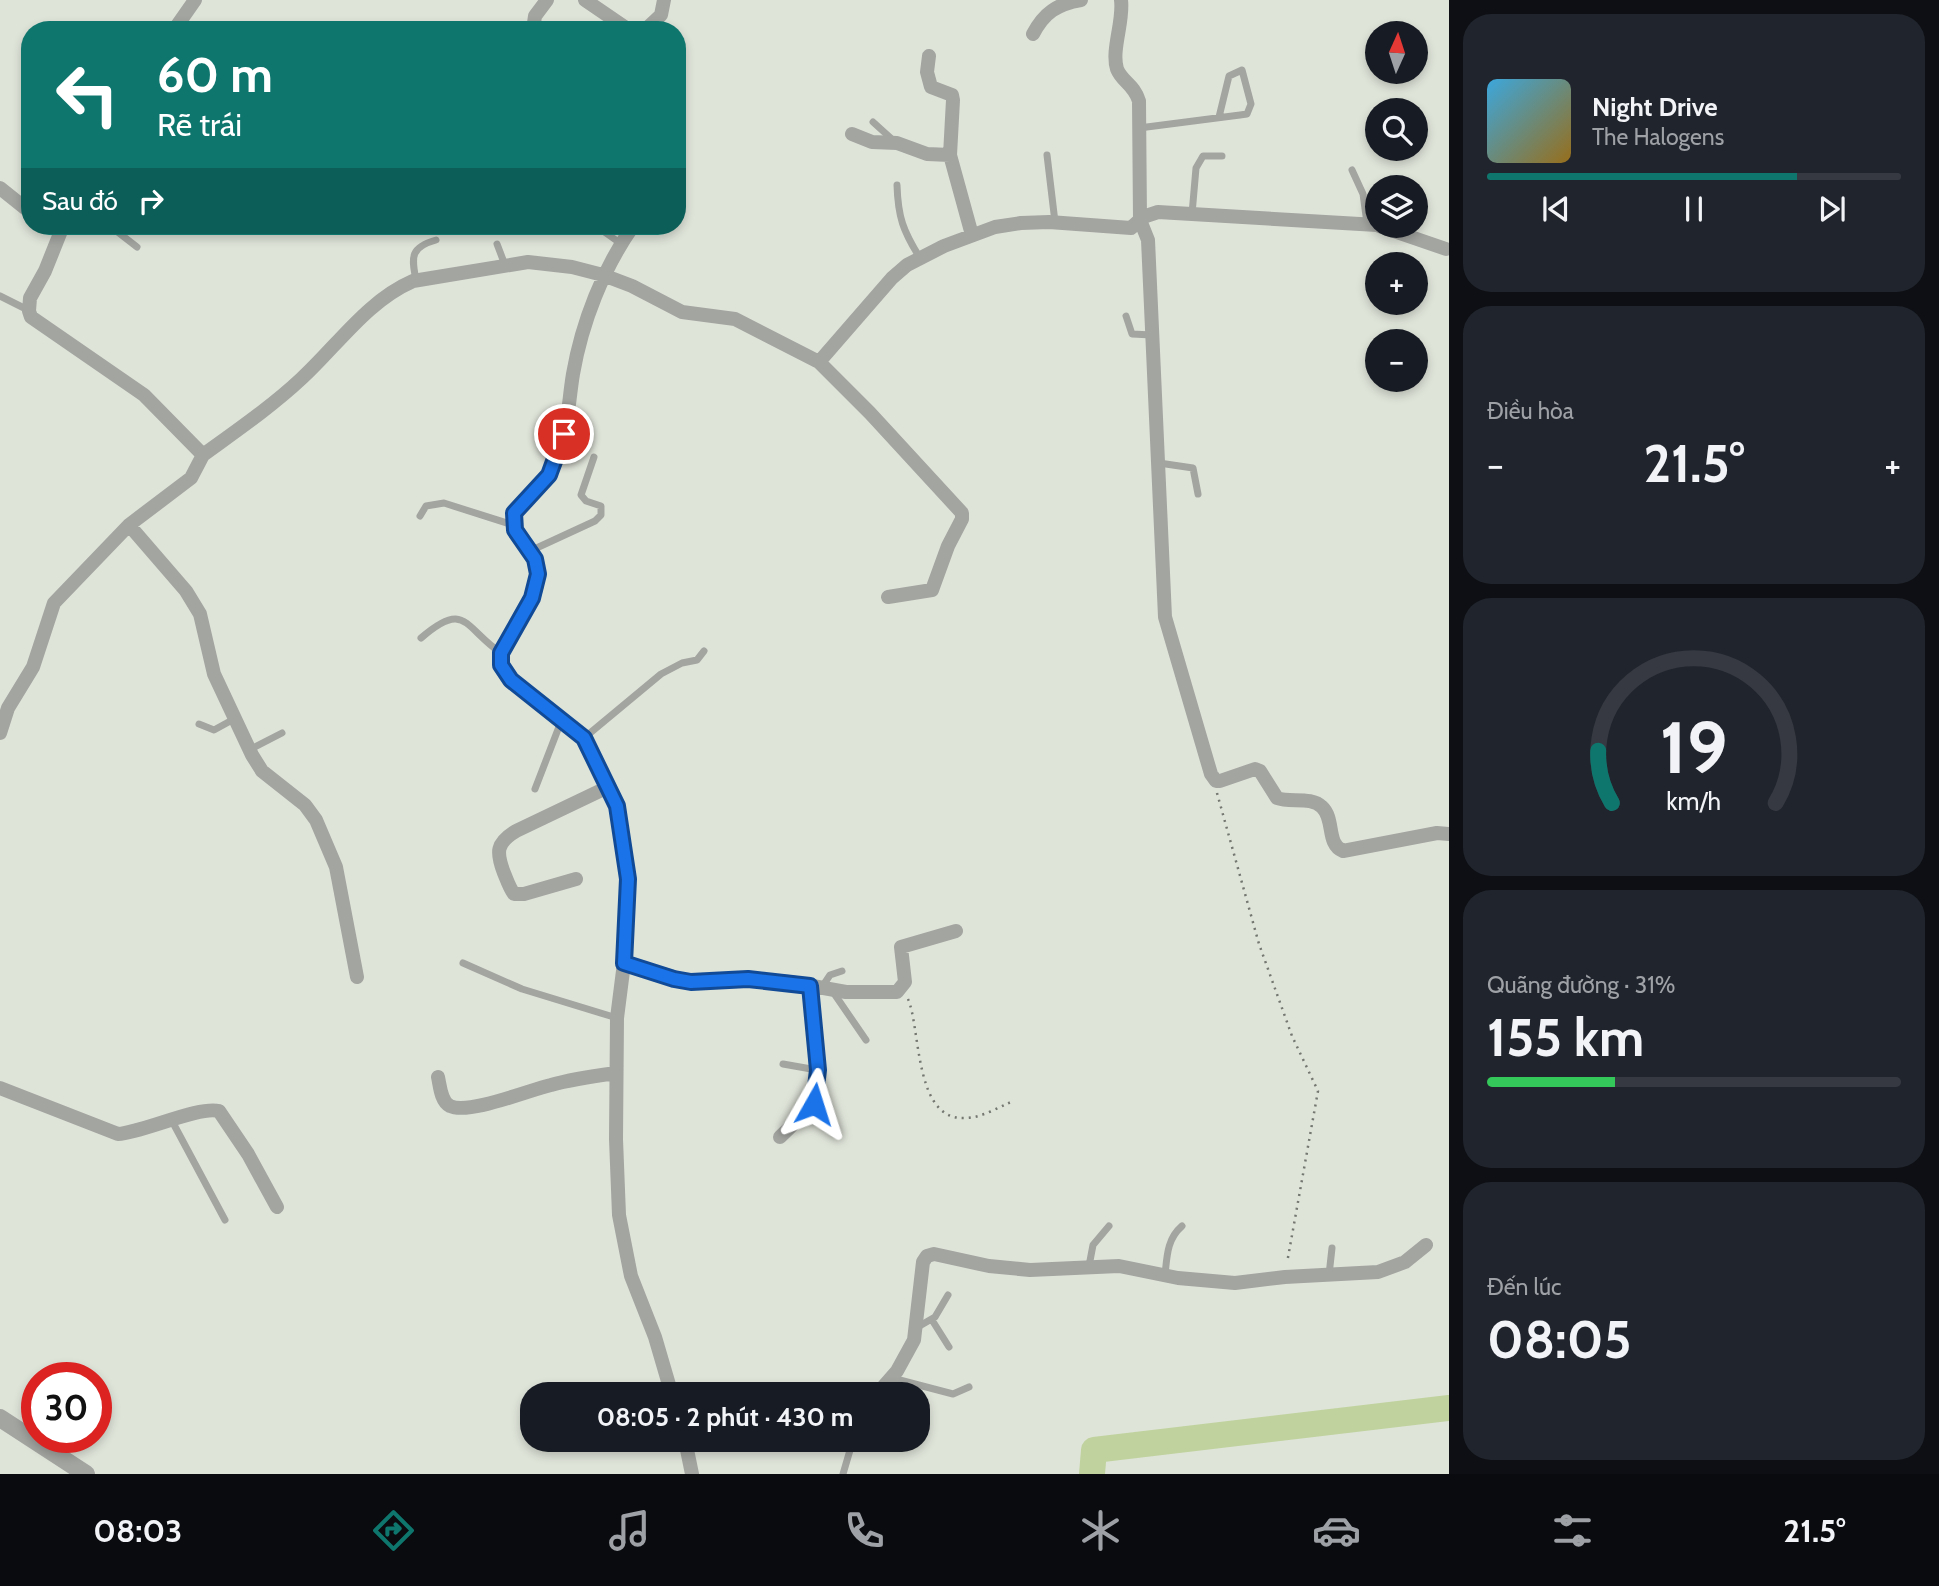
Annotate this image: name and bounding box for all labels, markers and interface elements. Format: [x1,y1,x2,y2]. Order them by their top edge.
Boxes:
north arrow [1365,21,1428,84]
map controls [1365,21,1428,392]
text: 60 m [157,45,273,104]
icon: left [42,49,133,140]
text: Night Drive [1592,91,1718,123]
button: search [1365,98,1428,161]
text: Rẽ trái [157,105,242,144]
text: The Halogens [1592,123,1724,151]
button: layers [1365,175,1428,238]
icon: right [132,182,170,220]
text: Sau đó [42,185,118,217]
icon: previous [1537,190,1575,228]
icon: pause [1675,190,1713,228]
icon: next [1813,190,1851,228]
button: + [1365,252,1428,315]
button: − [1365,329,1428,392]
text: Điều hòa [1487,397,1574,425]
pin [534,404,594,464]
icon: arrive [545,415,583,453]
text: 21.5° [1643,432,1745,495]
text: − [1487,441,1504,488]
text: + [1884,441,1901,488]
text: 19 [1660,703,1728,791]
text: km/h [1667,786,1721,816]
text: Quãng đường · 31% [1487,971,1675,999]
text: 155 km [1487,1006,1644,1069]
position arrow [777,1067,851,1141]
text: Đến lúc [1487,1273,1562,1301]
text: 08:05 [1487,1308,1631,1371]
speed limit sign: 30 [21,1362,112,1453]
text: 08:05 · 2 phút · 430 m [597,1401,853,1433]
icon: directions [369,1506,418,1555]
icon: music [605,1506,654,1555]
icon: phone [840,1506,889,1555]
icon: climate [1076,1506,1125,1555]
icon: car [1312,1506,1361,1555]
icon: filters [1548,1506,1597,1555]
text: 08:03 [93,1511,182,1550]
text: 21.5° [1783,1511,1846,1550]

